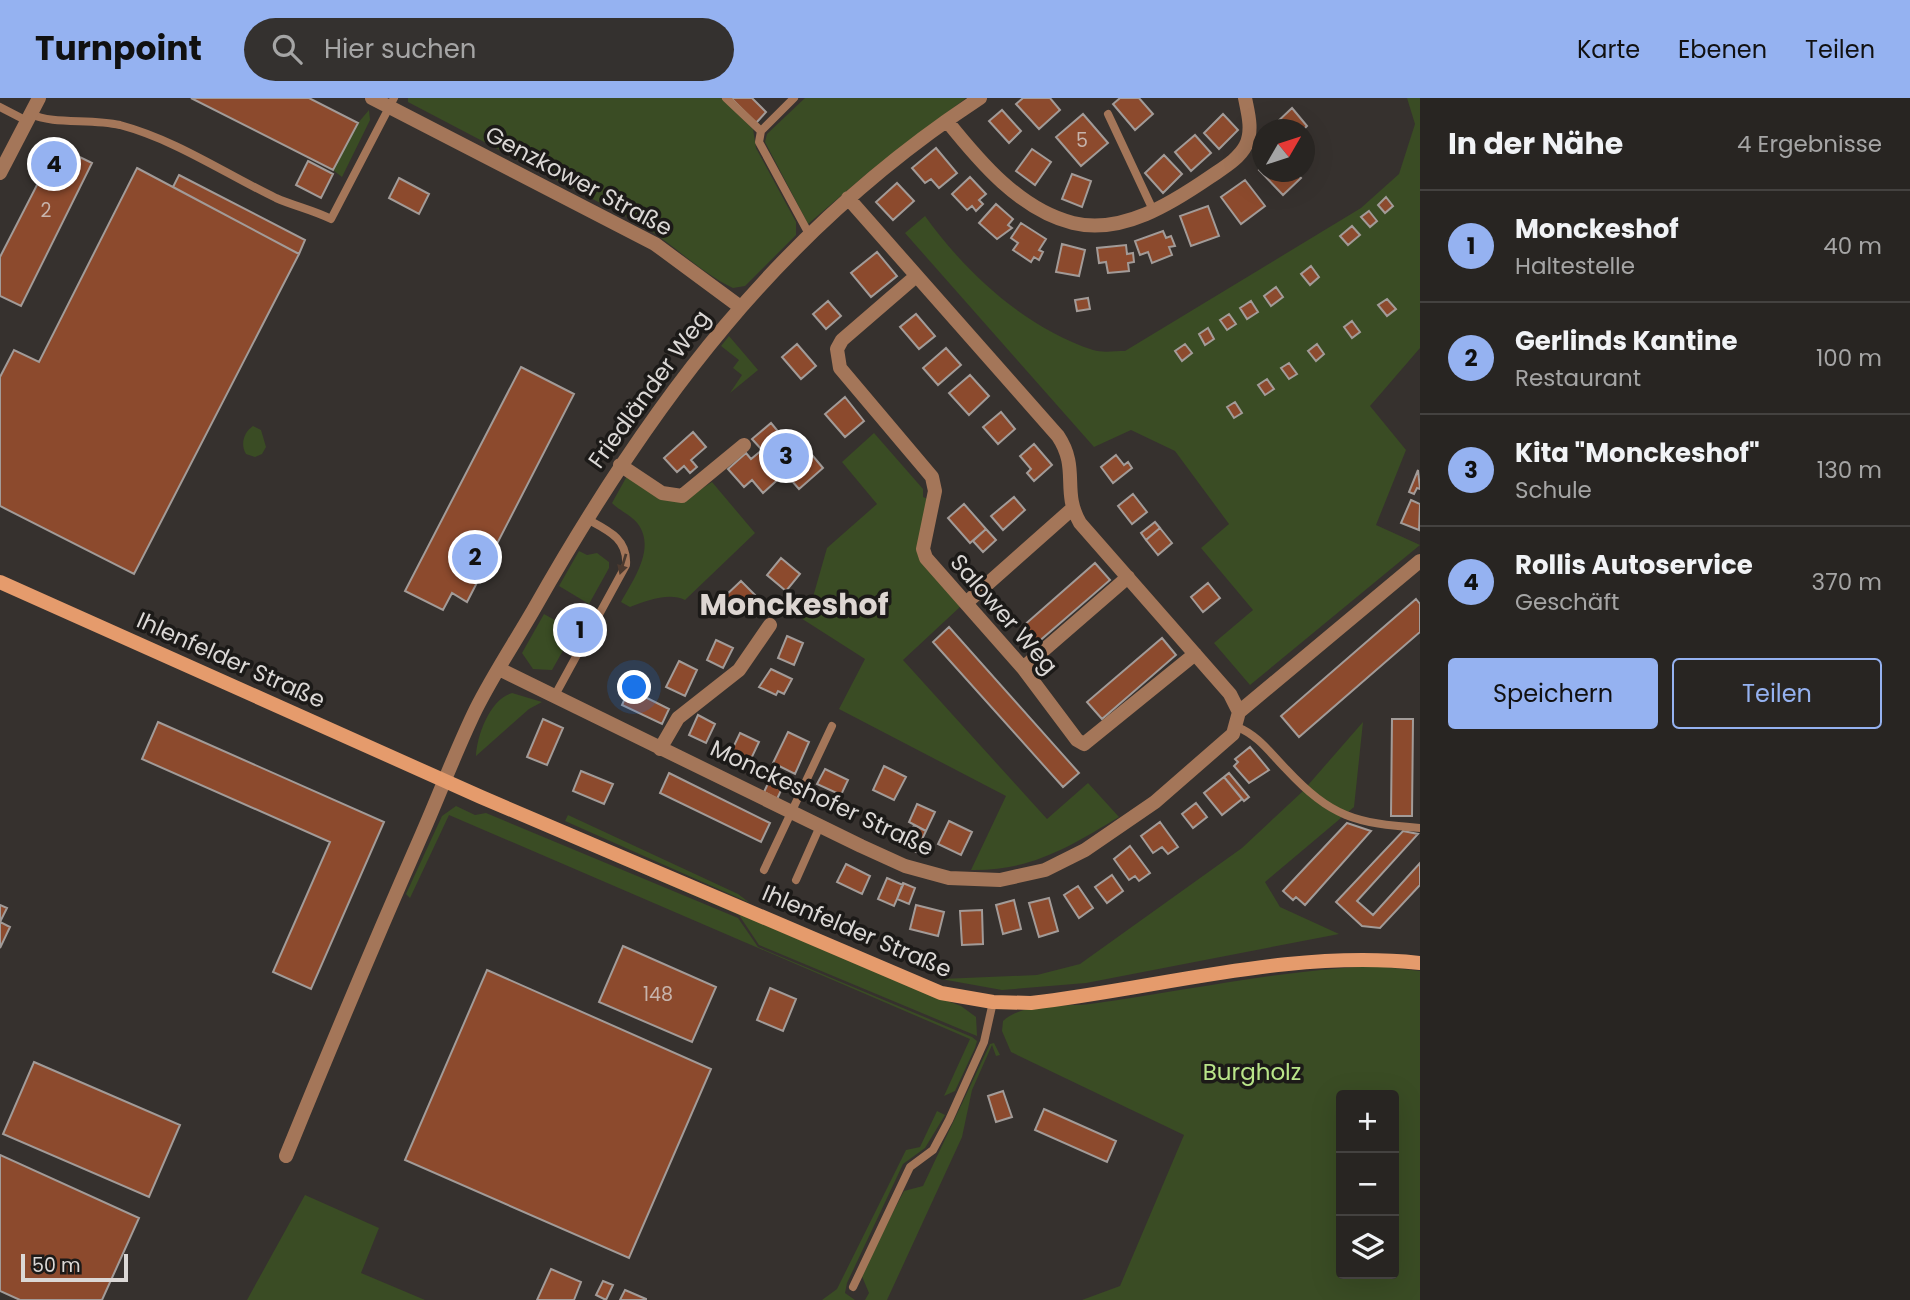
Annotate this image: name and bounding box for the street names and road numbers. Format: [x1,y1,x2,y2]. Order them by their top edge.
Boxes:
street label: Genzkower Straße [480,118,678,244]
street label: Friedländer Weg [581,303,717,475]
street label: Salower Weg [943,547,1065,681]
street label: Ihlenfelder Straße [132,604,330,716]
street label: Monckeshofer Straße [705,732,939,864]
street label: Ihlenfelder Straße [757,877,957,985]

